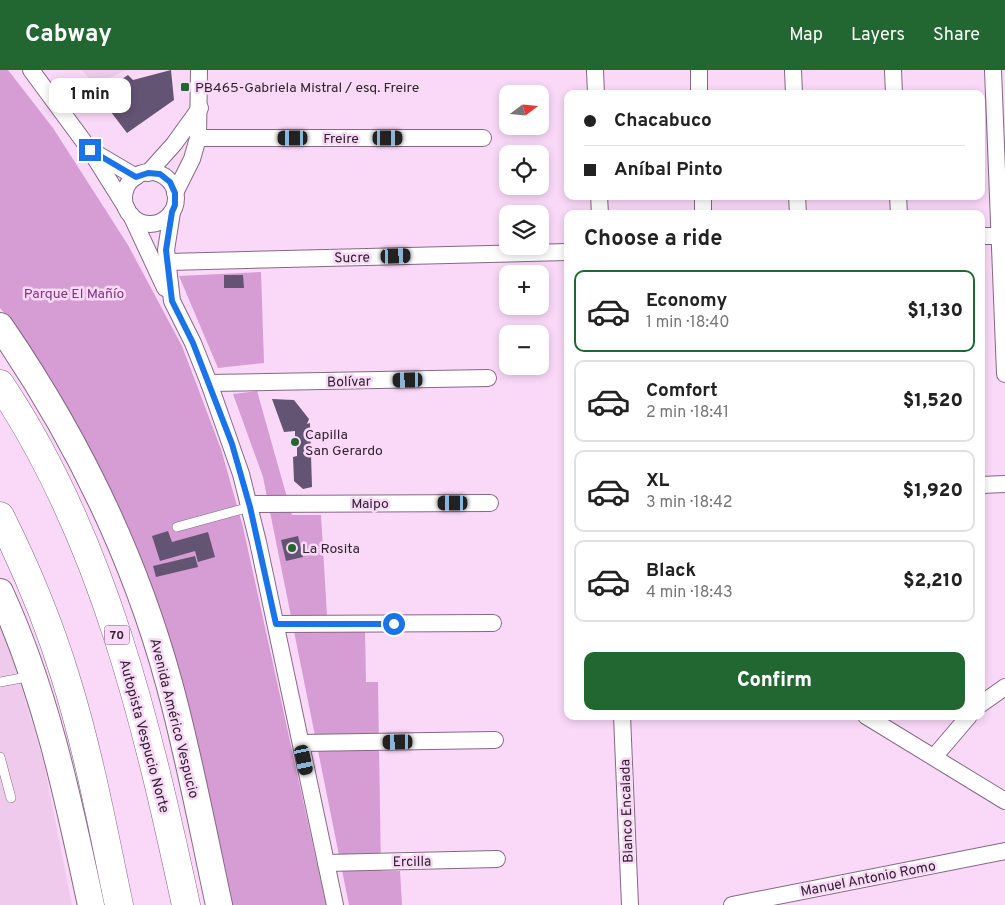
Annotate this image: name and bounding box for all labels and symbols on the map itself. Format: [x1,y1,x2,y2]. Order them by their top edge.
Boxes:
callout: 1 min [49,78,131,112]
place label: PB465-Gabriela Mistral / esq. Freire [195,80,419,97]
marker: PB465-Gabriela Mistral / esq. Freire [179,81,191,93]
north arrow [499,85,549,135]
car [278,131,308,146]
street label: Freire [323,131,359,148]
car [373,131,403,146]
route end [79,139,101,161]
car [380,248,411,264]
street label: Sucre [334,250,370,267]
park label: Parque El Mañío [24,286,125,303]
car [392,372,423,388]
street label: Bolívar [327,374,372,391]
place label: Capilla San Gerardo [305,427,383,460]
marker: Capilla San Gerardo [289,436,301,448]
street label: Maipo [351,496,389,513]
car [438,496,468,511]
place label: La Rosita [302,541,360,558]
marker: La Rosita [286,542,298,554]
route start [383,613,405,635]
road number: 70 [104,626,130,644]
street label: Avenida Américo Vespucio [145,636,202,800]
street label: Autopista Vespucio Norte [115,658,172,815]
car [382,734,413,750]
car [293,744,314,776]
street label: Blanco Encalada [617,759,638,863]
street label: Ercilla [393,854,432,871]
street label: Manuel Antonio Romo [799,858,937,901]

